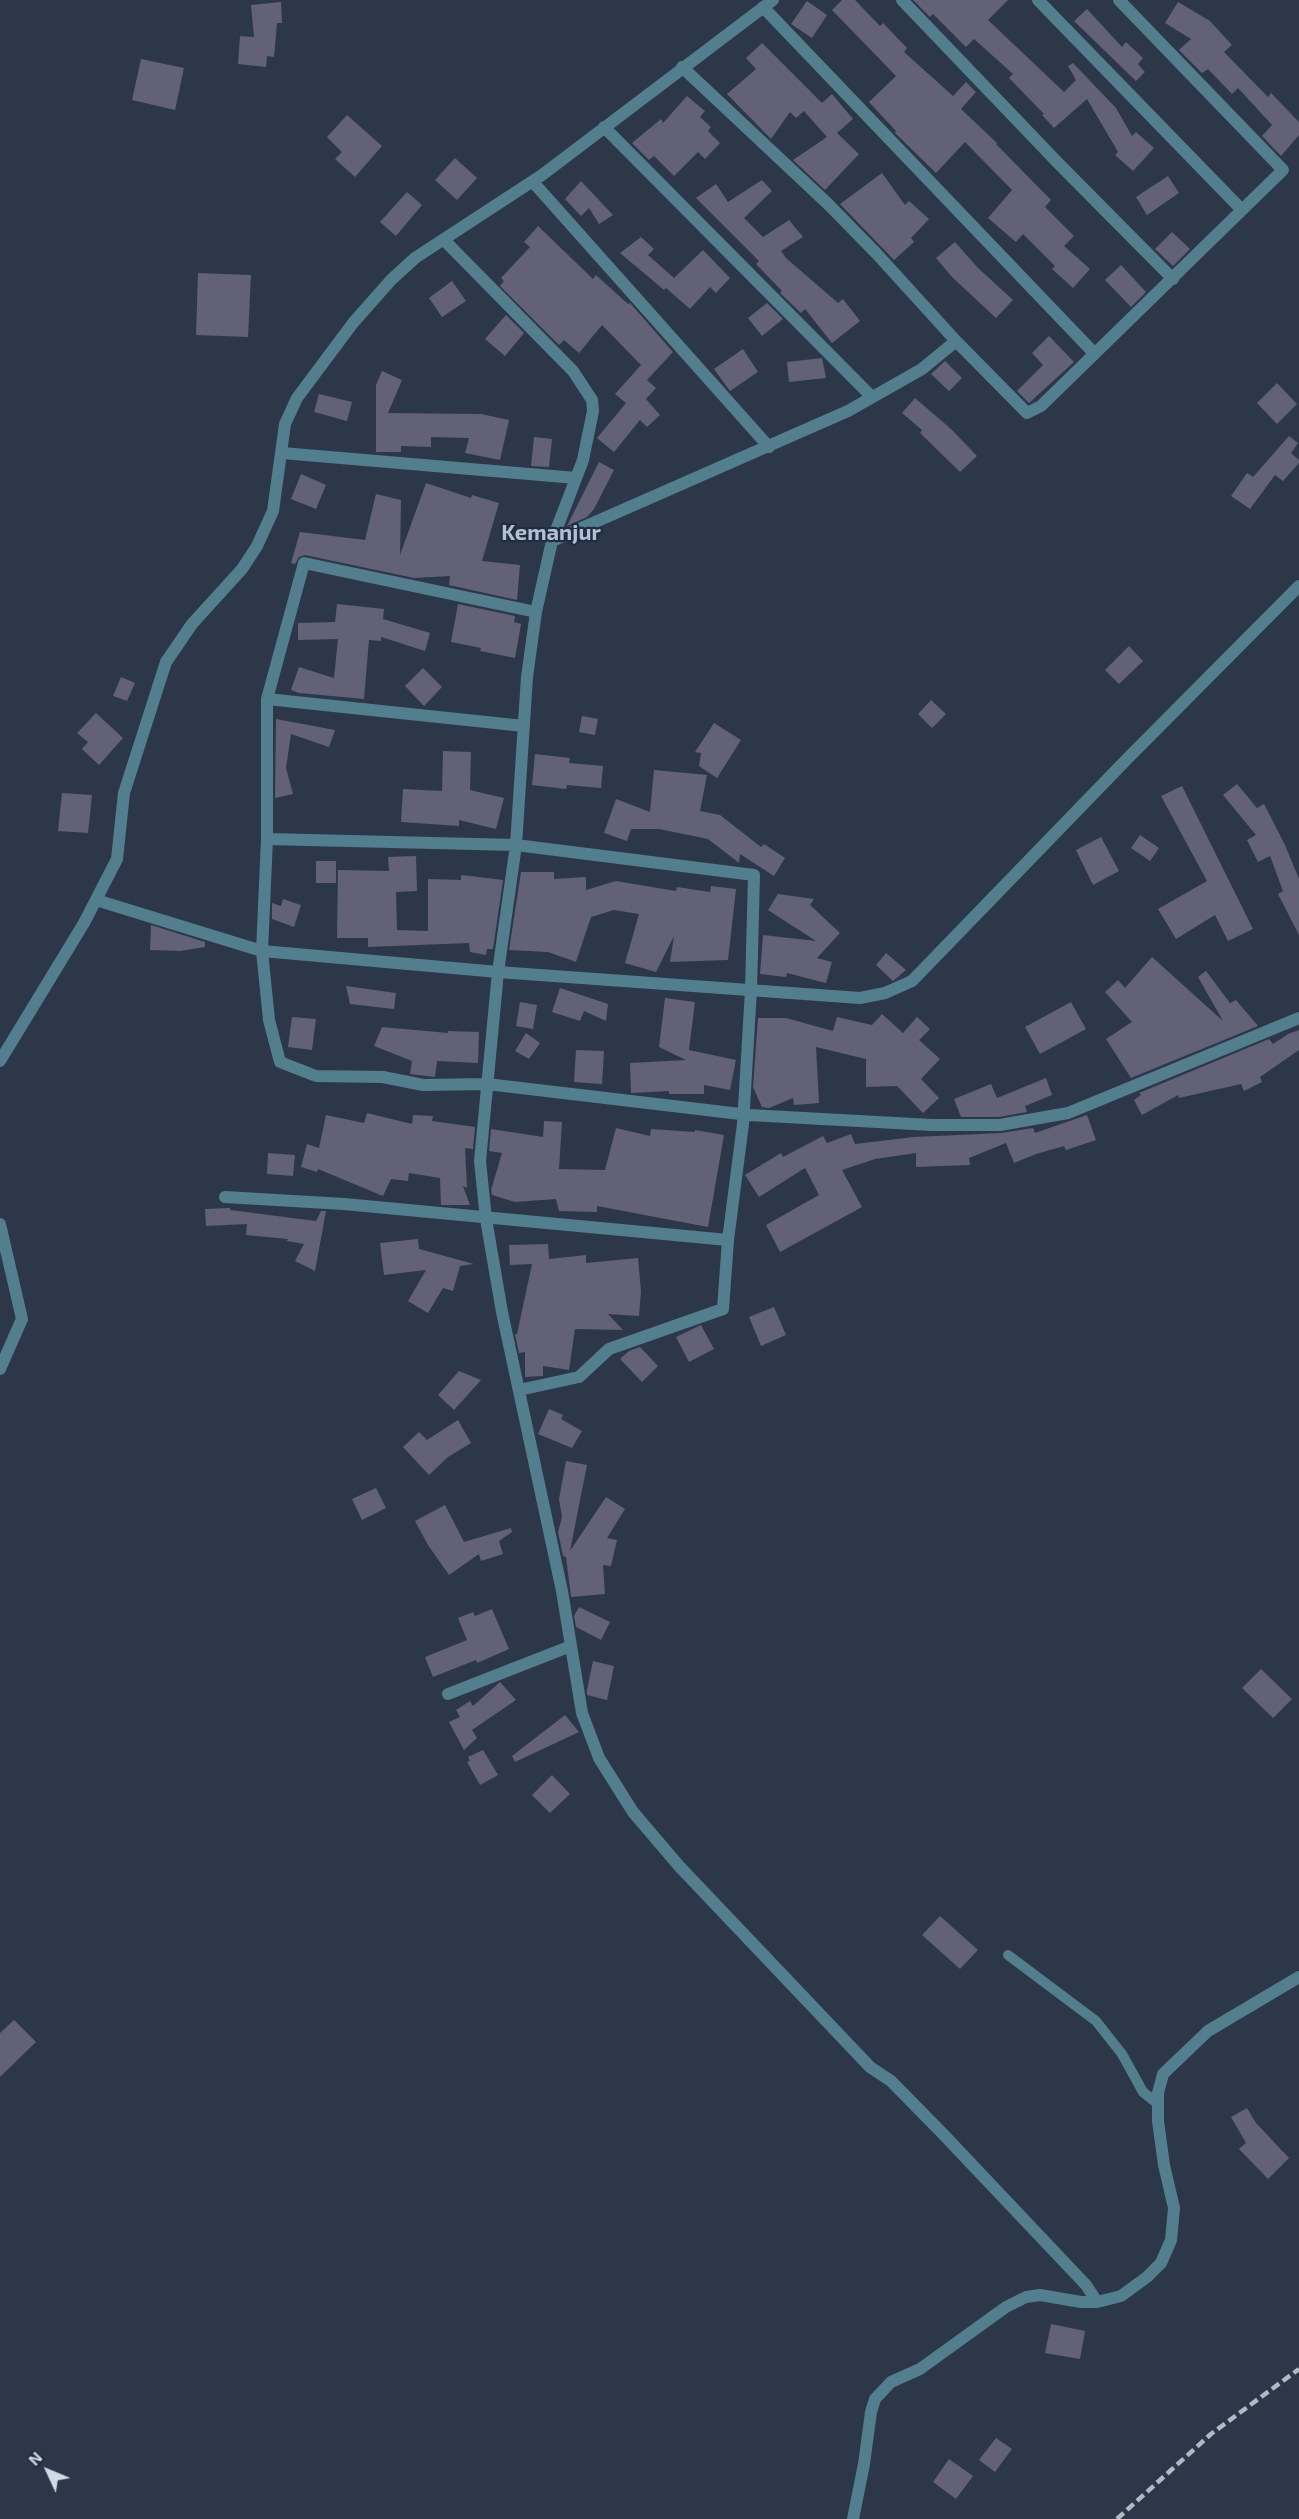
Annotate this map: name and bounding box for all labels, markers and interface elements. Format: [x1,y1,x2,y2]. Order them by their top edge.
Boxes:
district label: Kemanjur [501,520,601,546]
north arrow [18,2441,78,2501]
text: N [24,2447,46,2469]

